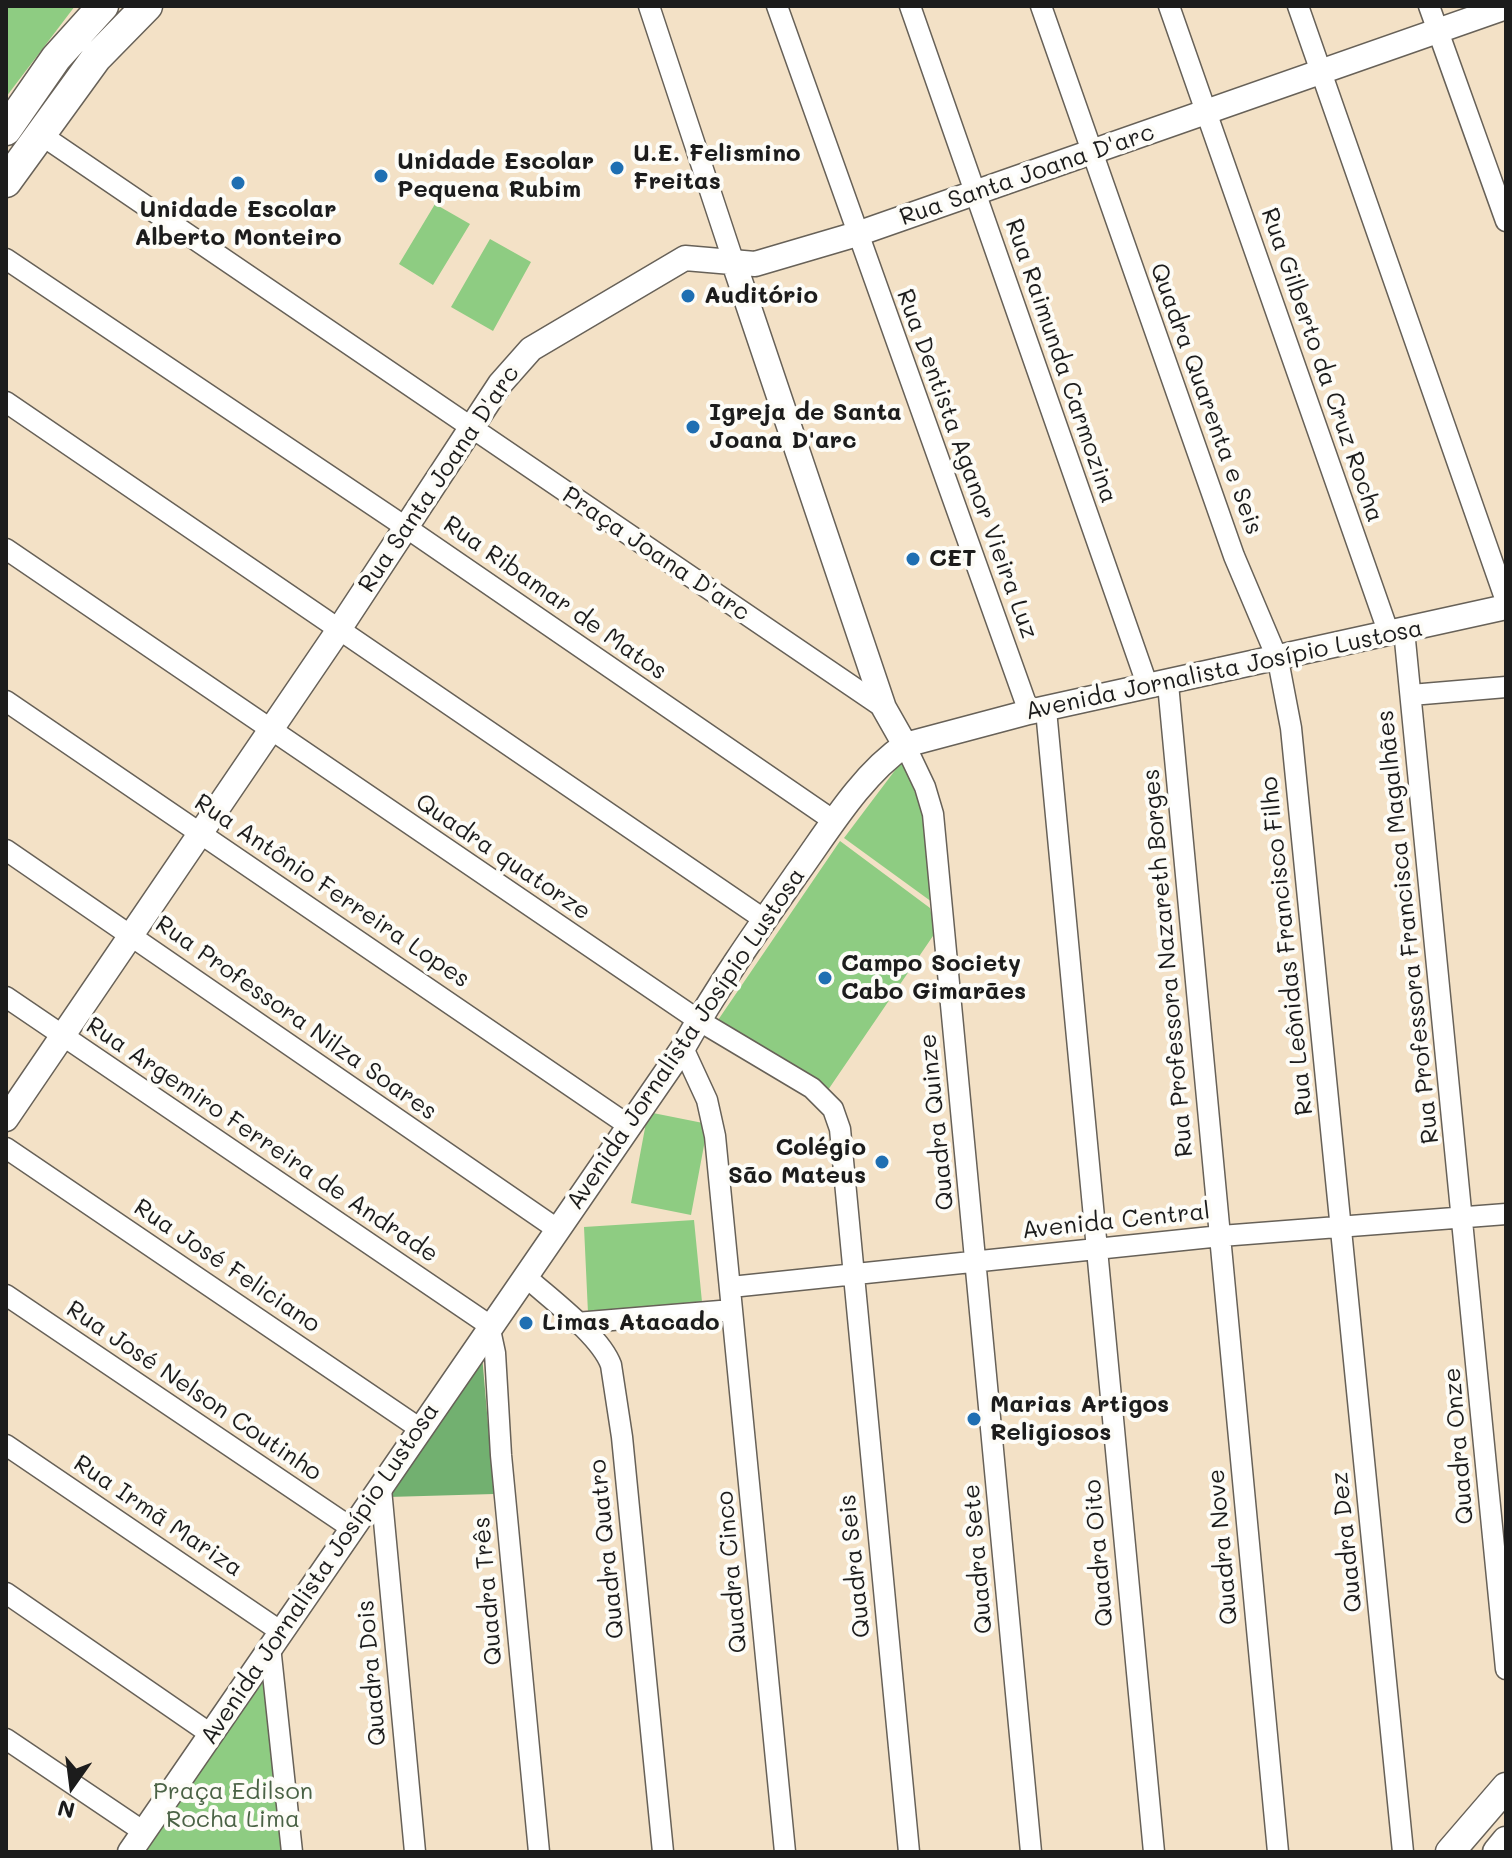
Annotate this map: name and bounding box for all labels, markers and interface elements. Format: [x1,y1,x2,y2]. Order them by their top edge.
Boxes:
street label: Rua Santa Joana D'arc [896,118,1158,232]
place label: U.E. Felismino Freitas [633,140,801,196]
place label: Unidade Escolar Pequena Rubim [397,148,594,204]
marker: U.E. Felismino Freitas [608,159,626,177]
marker: Unidade Escolar Pequena Rubim [372,167,390,185]
marker: Unidade Escolar Alberto Monteiro [229,174,247,192]
place label: Unidade Escolar Alberto Monteiro [134,196,342,252]
street label: Rua Gilberto da Cruz Rocha [1255,204,1389,526]
street label: Rua Raimunda Carmozina [999,215,1123,507]
street label: Quadra Quarenta e Seis [1143,259,1269,539]
place label: Auditório [704,282,818,310]
street label: Rua Dentista Aganor Vieira Luz [890,285,1044,643]
marker: Auditório [679,287,697,305]
street label: Rua Santa Joana D'arc [352,360,526,598]
place label: Igreja de Santa Joana D'arc [709,399,902,455]
marker: Igreja de Santa Joana D'arc [684,418,702,436]
street label: Praça Joana D'arc [557,481,755,627]
street label: Rua Ribamar de Matos [438,510,672,686]
place label: CET [929,545,976,573]
marker: CET [904,550,922,568]
street label: Avenida Jornalista Josípio Lustosa [1023,614,1425,726]
street label: Rua Professora Francisca Magalhães [1371,709,1445,1145]
street label: Rua Professora Nazareth Borges [1137,768,1199,1158]
street label: Rua Leônidas Francisco Filho [1255,775,1319,1117]
street label: Rua Antônio Ferreira Lopes [189,788,475,994]
street label: Quadra quatorze [410,788,596,926]
street label: Avenida Jornalista Josípio Lustosa [561,863,811,1215]
street label: Rua Professora Nilza Soares [150,910,442,1126]
place label: Campo Society Cabo Gimarães [841,950,1026,1006]
marker: Campo Society Cabo Gimarães [816,969,834,987]
street label: Rua Argemiro Ferreira de Andrade [81,1011,443,1269]
street label: Quadra Quinze [913,1032,961,1212]
place label: Colégio São Mateus [728,1134,866,1190]
marker: Colégio São Mateus [873,1153,891,1171]
street label: Rua José Feliciano [128,1193,326,1339]
street label: Avenida Central [1020,1197,1212,1245]
street label: Rua José Nelson Coutinho [61,1295,327,1487]
place label: Limas Atacado [542,1309,720,1337]
marker: Limas Atacado [517,1314,535,1332]
street label: Quadra Onze [1438,1366,1480,1526]
place label: Marias Artigos Religiosos [990,1391,1169,1447]
street label: Avenida Jornalista Josípio Lustosa [195,1398,445,1750]
marker: Marias Artigos Religiosos [965,1410,983,1428]
street label: Rua Irmã Mariza [68,1449,248,1583]
street label: Quadra Quatro [583,1458,631,1640]
street label: Quadra Nove [1202,1468,1244,1626]
street label: Quadra Dez [1325,1470,1369,1614]
street label: Quadra Oito [1078,1478,1120,1628]
street label: Quadra Sete [957,1483,999,1635]
street label: Quadra Cinco [711,1490,753,1654]
street label: Quadra Seis [833,1493,877,1639]
street label: Quadra Três [467,1515,509,1667]
street label: Quadra Dois [351,1599,393,1747]
north arrow [32,1746,112,1826]
park label: Praça Edilson Rocha Lima [153,1778,313,1834]
text: N [54,1794,78,1826]

